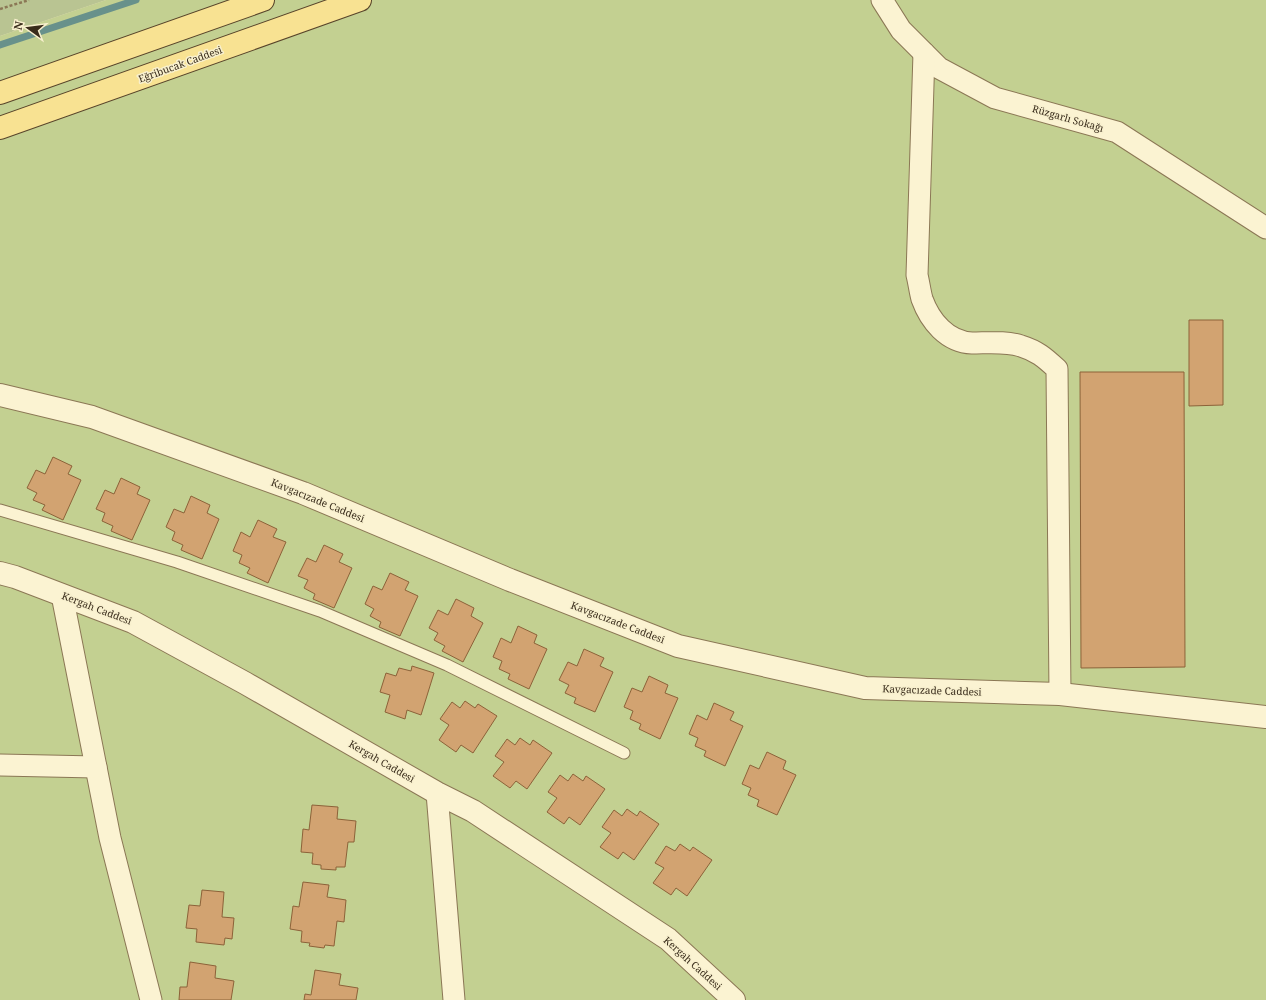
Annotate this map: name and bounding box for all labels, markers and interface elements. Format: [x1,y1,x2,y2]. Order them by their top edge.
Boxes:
north arrow [8,8,48,48]
text: N [9,19,26,31]
street label: Eğribucak Caddesi [136,42,225,86]
street label: Rüzgarlı Sokağı [1031,101,1106,135]
street label: Kavgacızade Caddesi [269,475,367,525]
street label: Kergah Caddesi [60,588,135,628]
street label: Kavgacızade Caddesi [569,598,668,647]
street label: Kavgacızade Caddesi [882,681,983,699]
street label: Kergah Caddesi [346,736,418,786]
street label: Kergah Caddesi [661,933,726,993]

